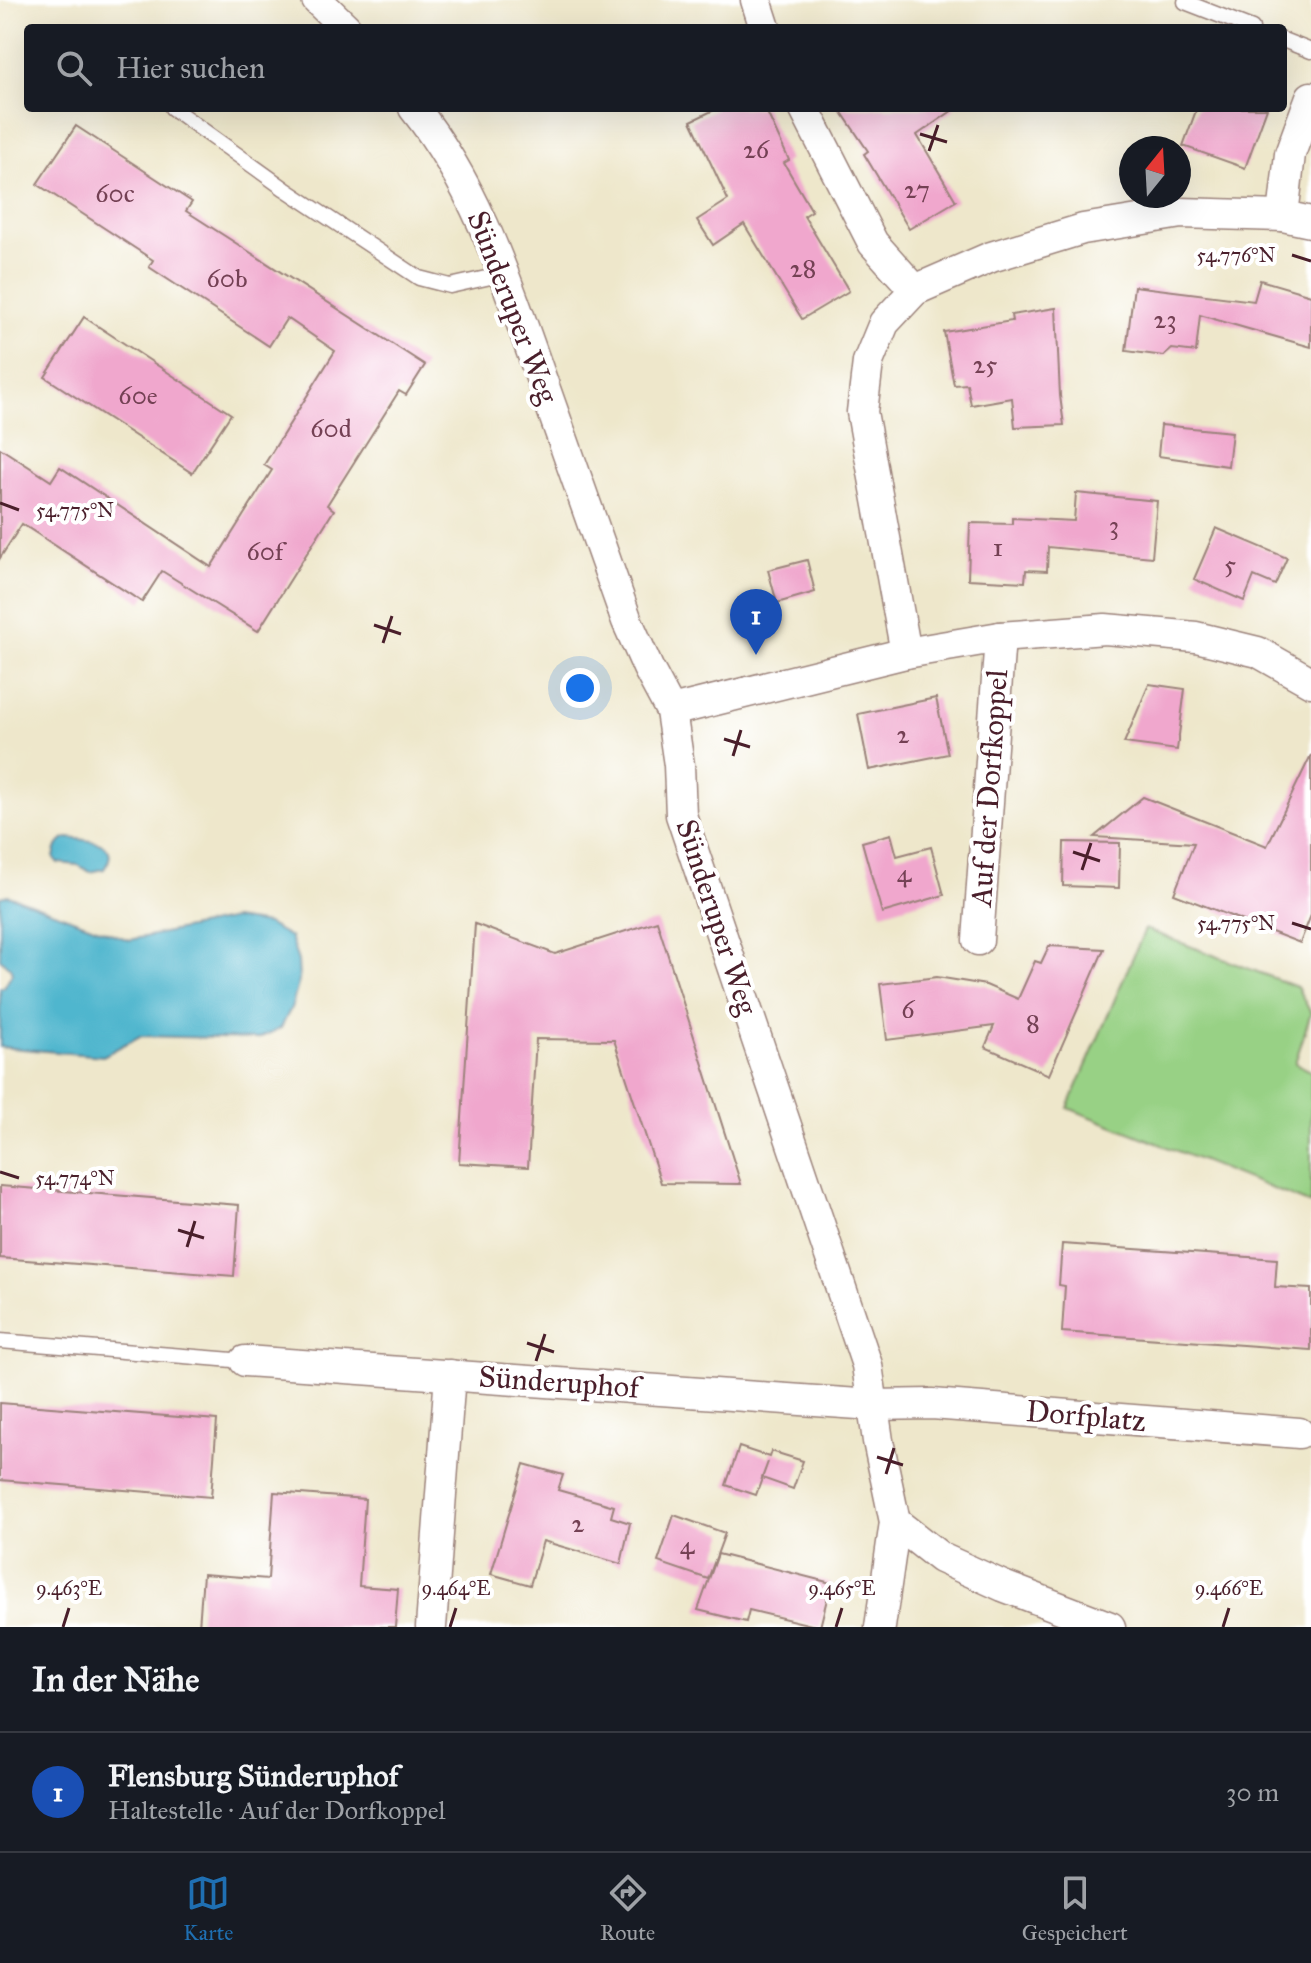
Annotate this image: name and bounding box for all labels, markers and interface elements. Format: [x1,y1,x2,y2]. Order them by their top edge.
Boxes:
search box [24,24,1287,112]
icon: search [52,46,96,90]
text: Hier suchen [116,50,265,86]
house number: 26 [743,133,770,165]
north arrow [1119,136,1191,208]
house number: 27 [904,173,930,205]
house number: 60c [95,177,135,209]
street label: Sünderuper Weg [460,206,567,409]
text: 54.776°N [1196,243,1276,267]
house number: 28 [790,252,816,284]
house number: 60b [206,262,248,294]
house number: 23 [1153,303,1177,335]
house number: 25 [973,348,997,380]
house number: 60e [118,379,158,411]
house number: 60d [310,412,352,444]
text: 54.775°N [36,498,114,522]
house number: 3 [1109,509,1119,541]
house number: 1 [993,531,1003,563]
house number: 60f [246,535,288,567]
house number: 5 [1224,548,1236,580]
pin: 1 [730,589,782,655]
street label: Auf der Dorfkoppel [963,667,1015,910]
your location [560,668,600,708]
house number: 2 [897,718,910,750]
street label: Sünderuper Weg [668,815,766,1020]
house number: 4 [897,857,912,889]
text: 54.775°N [1197,911,1275,935]
house number: 6 [901,993,915,1025]
house number: 8 [1026,1007,1040,1039]
text: 54.774°N [35,1166,115,1190]
street label: Sünderuphof [477,1358,645,1406]
street label: Dorfplatz [1024,1393,1148,1439]
house number: 2 [572,1507,585,1539]
house number: 4 [680,1529,695,1561]
text: 9.463°E [36,1576,102,1600]
text: 9.464°E [421,1576,491,1600]
text: 9.465°E [808,1576,876,1600]
text: 9.466°E [1195,1576,1263,1600]
text: In der Nähe [32,1659,199,1700]
text: Flensburg Sünderuphof [108,1758,399,1794]
text: 1 [53,1776,63,1808]
text: 30 m [1226,1776,1279,1808]
text: Haltestelle · Auf der Dorfkoppel [108,1794,446,1826]
tab: Karte [183,1871,233,1946]
tab: Route [600,1871,655,1946]
tab: Gespeichert [1022,1871,1128,1946]

